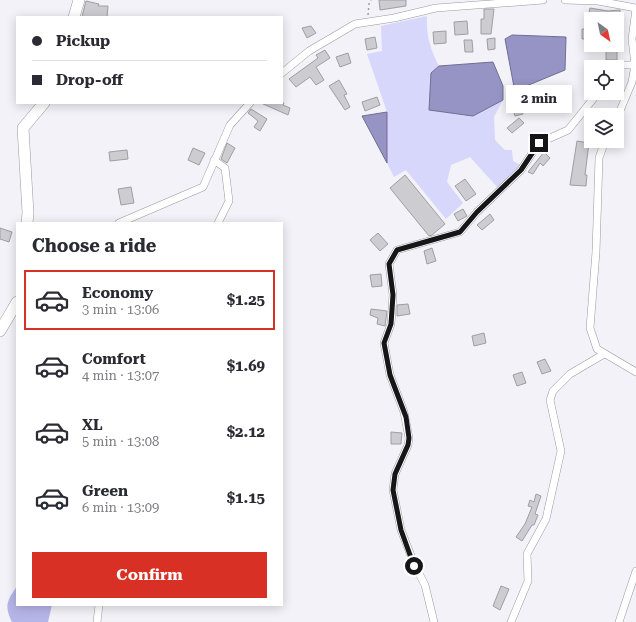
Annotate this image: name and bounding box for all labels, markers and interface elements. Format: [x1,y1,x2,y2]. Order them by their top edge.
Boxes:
north arrow [584,12,624,52]
map controls [584,12,624,148]
text: Pickup [56,32,110,50]
button: locate [584,60,624,100]
text: Drop-off [56,71,123,89]
callout: 2 min [506,85,572,113]
text: 2 min [521,91,557,106]
button: layers [584,108,624,148]
route end [530,134,548,152]
text: Choose a ride [32,235,156,256]
icon: car [34,282,70,318]
text: Economy [82,284,153,302]
text: $1.25 [227,291,265,309]
text: 3 min · 13:06 [82,302,159,317]
icon: car [34,348,70,384]
text: Comfort [82,350,146,368]
text: $1.69 [227,357,265,375]
text: 4 min · 13:07 [82,368,159,383]
icon: car [34,414,70,450]
text: XL [82,416,103,434]
text: $2.12 [227,423,265,441]
text: 5 min · 13:08 [82,434,159,449]
icon: car [34,480,70,516]
text: Green [82,482,128,500]
text: $1.15 [227,489,265,507]
text: 6 min · 13:09 [82,500,159,515]
button: Confirm [32,552,267,598]
route start [405,557,423,575]

